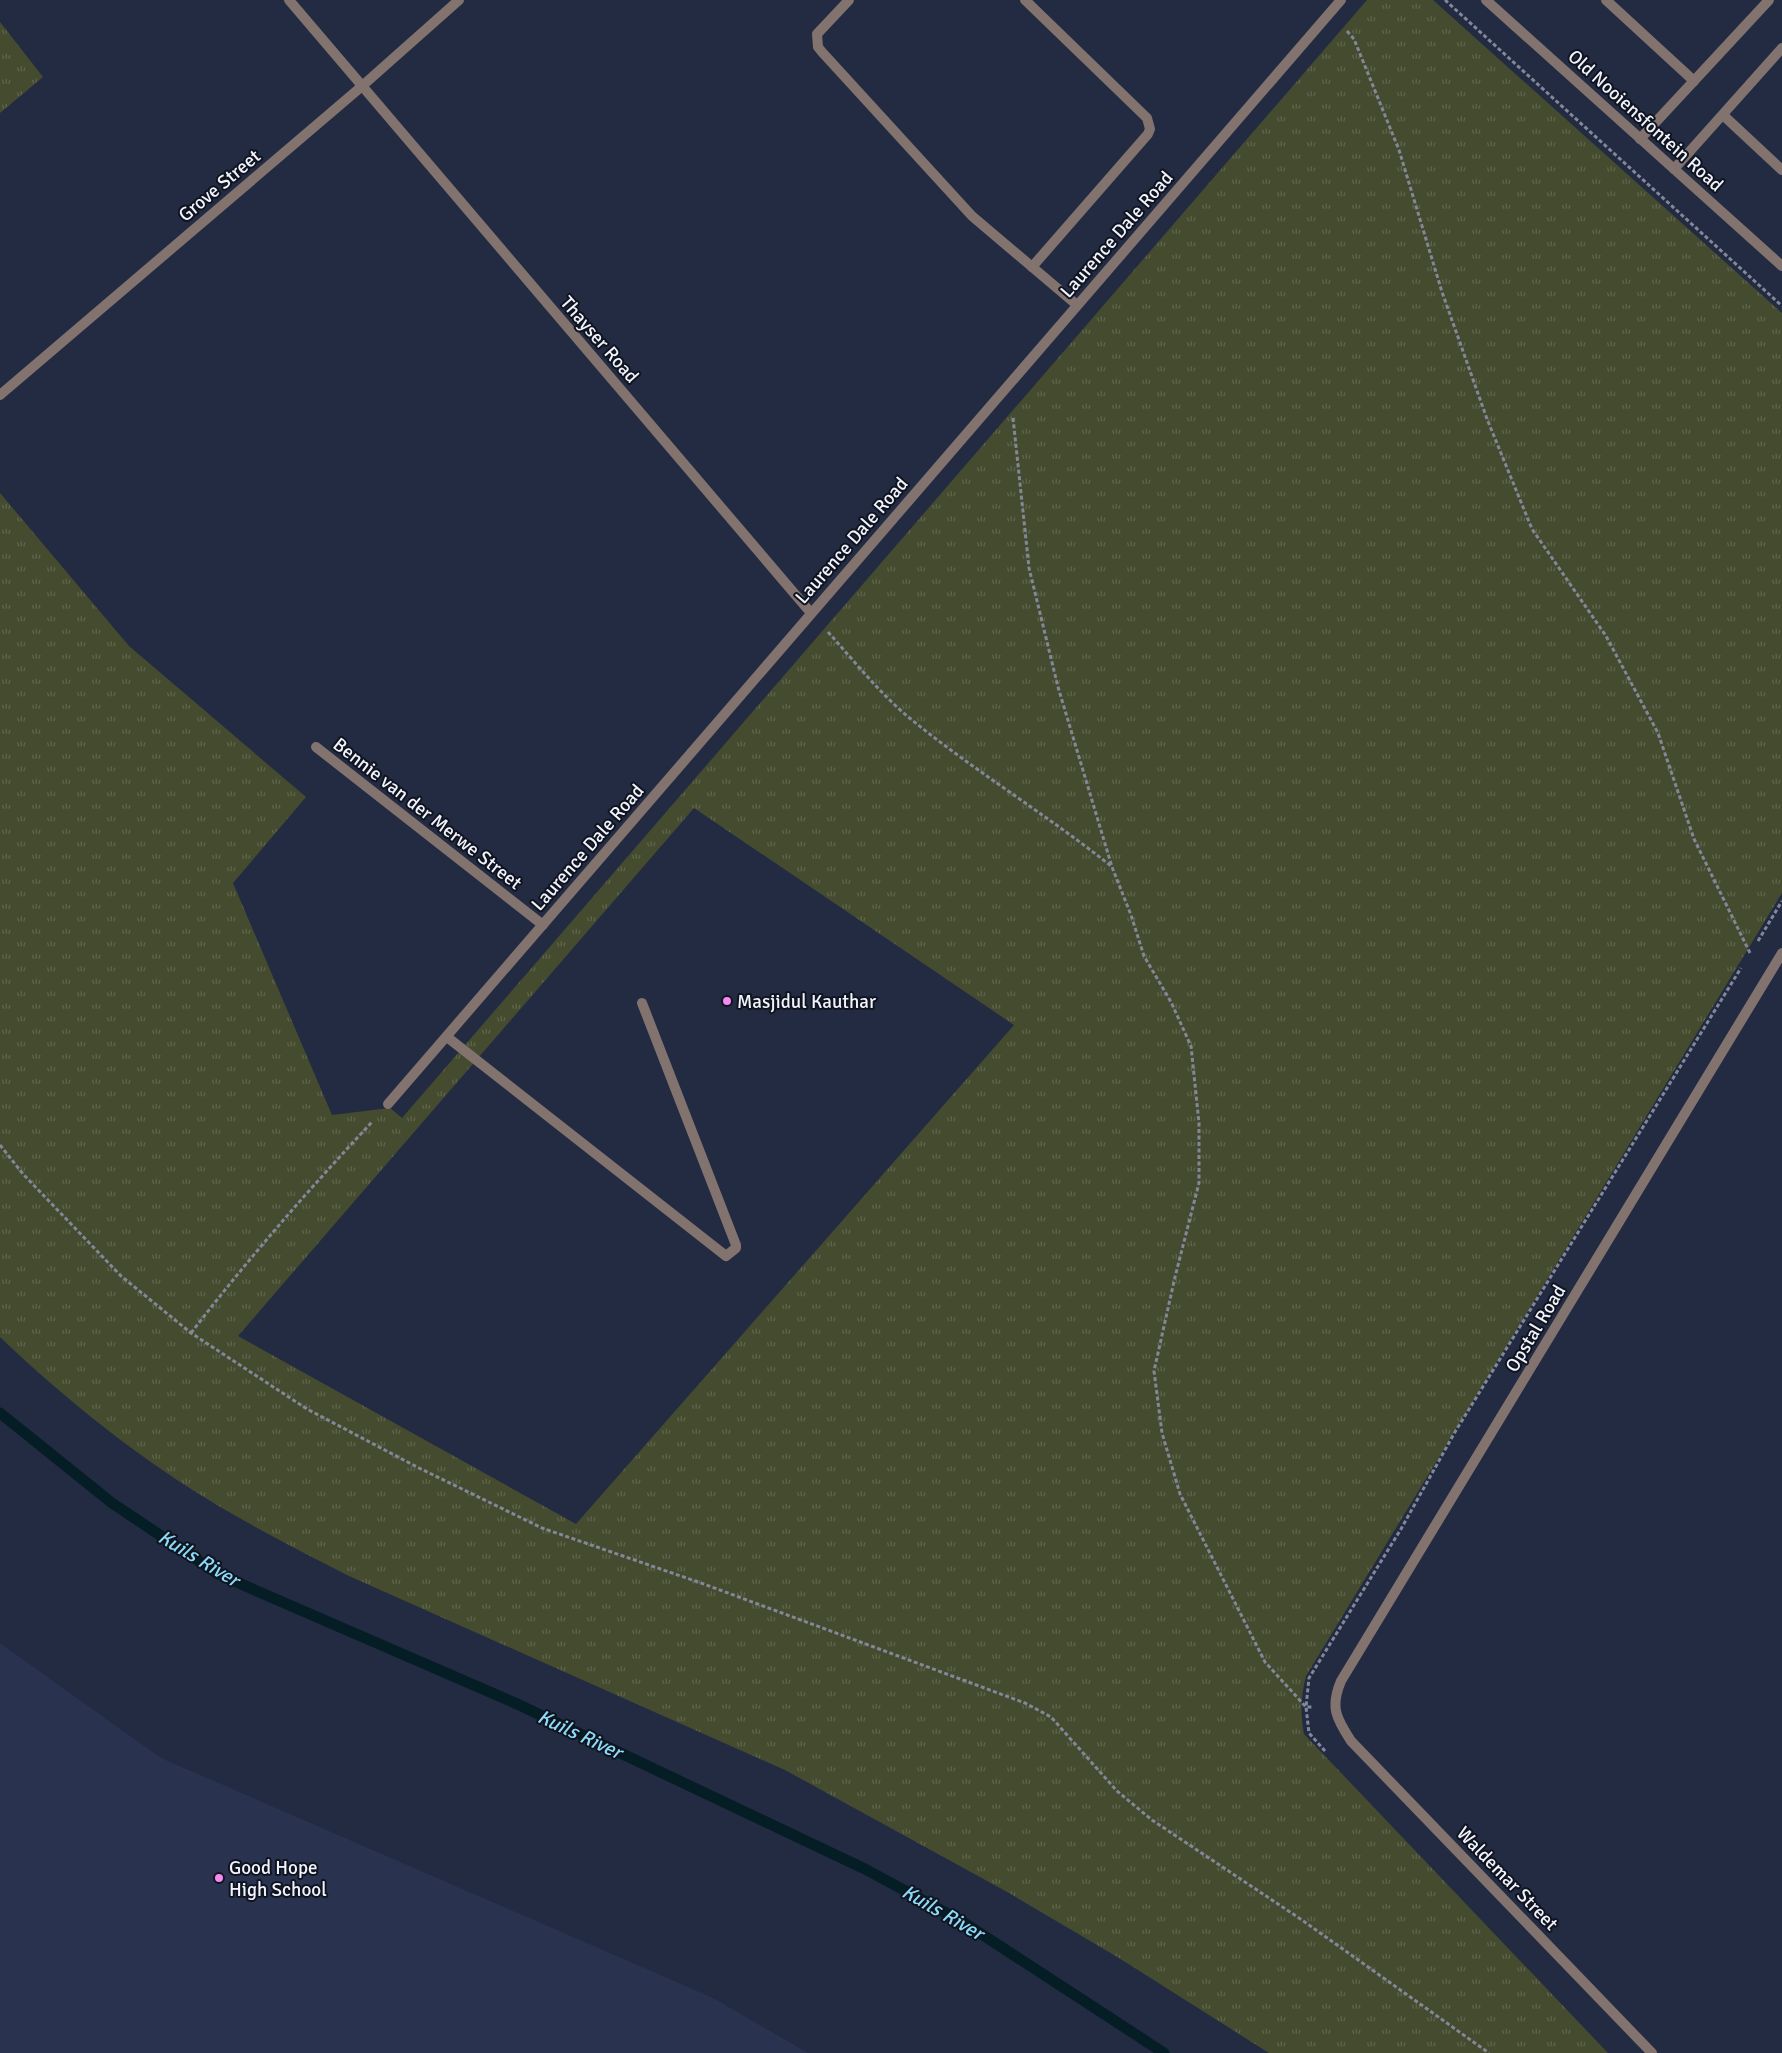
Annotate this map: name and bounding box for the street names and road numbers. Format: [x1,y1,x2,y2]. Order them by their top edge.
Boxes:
street label: Old Nooiensfontein Road [1563,45,1728,197]
street label: Grove Street [174,144,266,227]
street label: Laurence Dale Road [1055,166,1178,303]
street label: Thayser Road [555,291,644,388]
street label: Laurence Dale Road [790,472,913,609]
street label: Bennie van der Merwe Street [328,733,527,895]
street label: Laurence Dale Road [526,779,649,916]
street label: Opstal Road [1500,1281,1571,1377]
street label: Waldemar Street [1452,1822,1563,1936]

